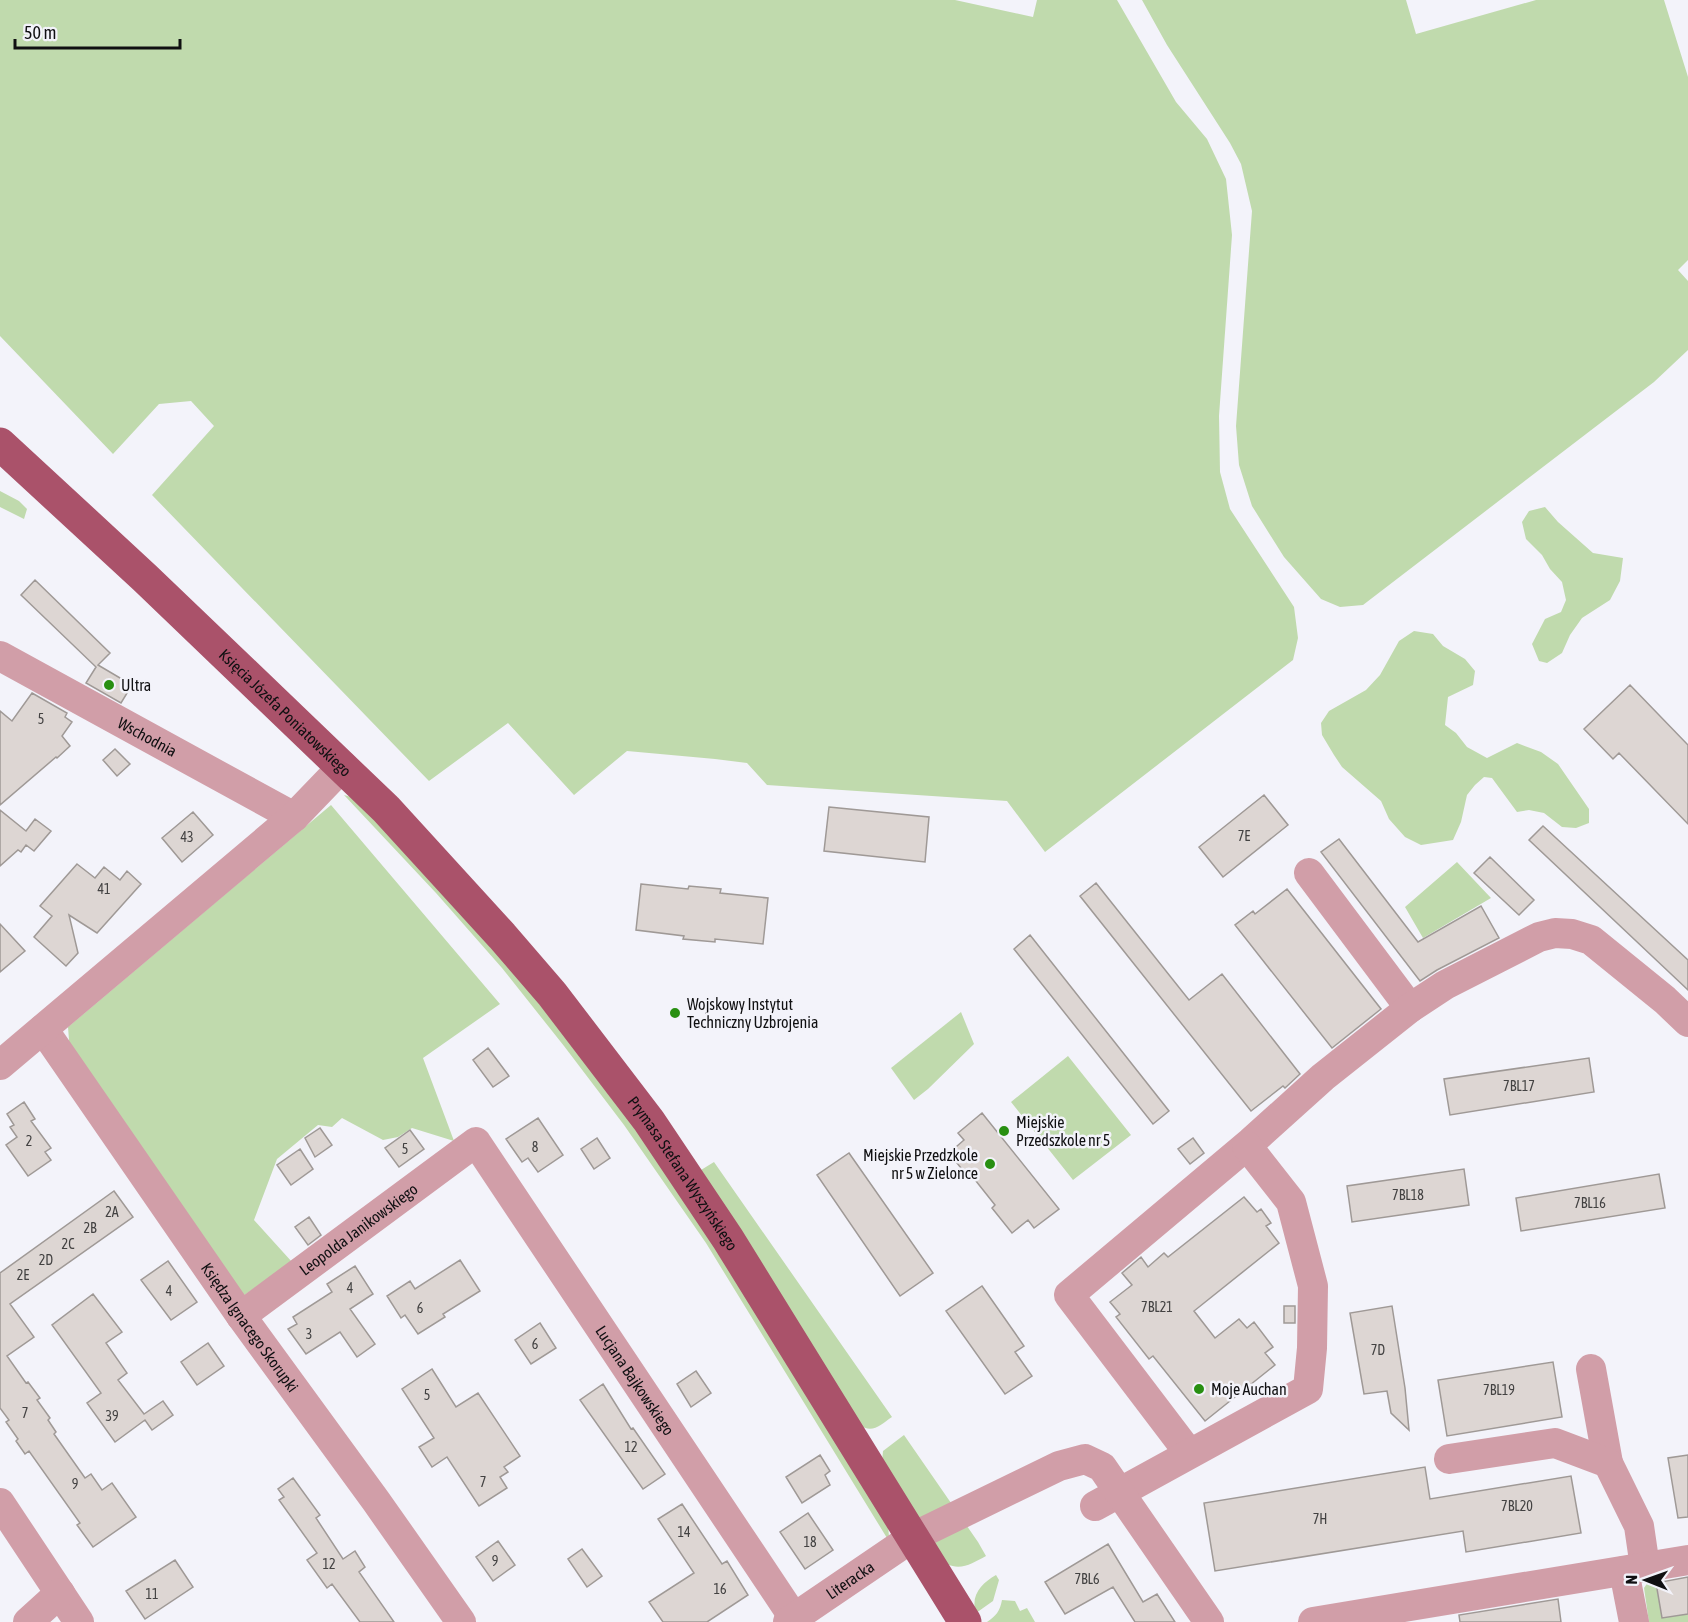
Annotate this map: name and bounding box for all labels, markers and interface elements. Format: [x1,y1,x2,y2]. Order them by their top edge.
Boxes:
scale bar [15,12,180,50]
text: 50 m [24,22,56,43]
street label: Księcia Józefa Poniatowskiego [216,645,355,780]
place label: Ultra [121,676,151,694]
marker: Ultra [102,678,116,692]
house number: 5 [38,711,44,727]
street label: Wschodnia [115,713,180,760]
house number: 7E [1238,828,1250,844]
house number: 43 [180,829,194,845]
house number: 41 [97,881,111,897]
place label: Wojskowy Instytut Techniczny Uzbrojenia [687,995,818,1032]
marker: Wojskowy Instytut Techniczny Uzbrojenia [668,1006,682,1020]
house number: 7BL17 [1503,1078,1535,1094]
street label: Prymasa Stefana Wyszyńskiego [624,1093,742,1254]
place label: Miejskie Przedszkole nr 5 [1016,1113,1110,1149]
marker: Miejskie Przedszkole nr 5 [997,1124,1011,1138]
house number: 2 [26,1133,32,1149]
house number: 8 [532,1139,539,1155]
house number: 5 [402,1141,408,1157]
place label: Miejskie Przedzkole nr 5 w Zielonce [863,1146,978,1182]
marker: Miejskie Przedzkole nr 5 w Zielonce [983,1157,997,1171]
street label: Leopolda Janikowskiego [296,1180,421,1279]
house number: 7BL18 [1392,1187,1424,1203]
house number: 7BL16 [1574,1195,1606,1211]
house number: 2A [105,1204,119,1220]
house number: 2B [83,1220,97,1236]
house number: 2C [62,1236,75,1252]
house number: 2D [39,1252,53,1268]
street label: Księdza Ignacego Skorupki [198,1259,302,1395]
house number: 2E [17,1267,29,1283]
house number: 4 [347,1280,354,1296]
house number: 4 [166,1283,173,1299]
house number: 7BL21 [1141,1299,1173,1315]
house number: 6 [417,1300,424,1316]
street label: Lucjana Bajkowskiego [592,1322,678,1439]
house number: 3 [306,1326,312,1342]
house number: 6 [532,1336,539,1352]
house number: 7D [1371,1342,1385,1358]
place label: Moje Auchan [1211,1380,1287,1399]
marker: Moje Auchan [1192,1382,1206,1396]
house number: 7BL19 [1483,1382,1515,1398]
house number: 5 [424,1387,430,1403]
house number: 7 [22,1405,28,1421]
house number: 39 [105,1408,119,1424]
house number: 12 [624,1439,638,1455]
house number: 7 [480,1474,486,1490]
house number: 9 [72,1476,78,1492]
house number: 7BL20 [1501,1498,1533,1514]
house number: 7H [1313,1511,1327,1527]
house number: 14 [677,1524,691,1540]
house number: 18 [803,1534,817,1550]
north arrow [1616,1550,1676,1610]
house number: 9 [492,1553,498,1569]
house number: 12 [322,1556,336,1572]
street label: Literacka [823,1557,877,1602]
house number: 7BL6 [1074,1571,1100,1587]
text: N [1622,1575,1640,1585]
house number: 16 [713,1581,727,1597]
house number: 11 [145,1586,159,1602]

